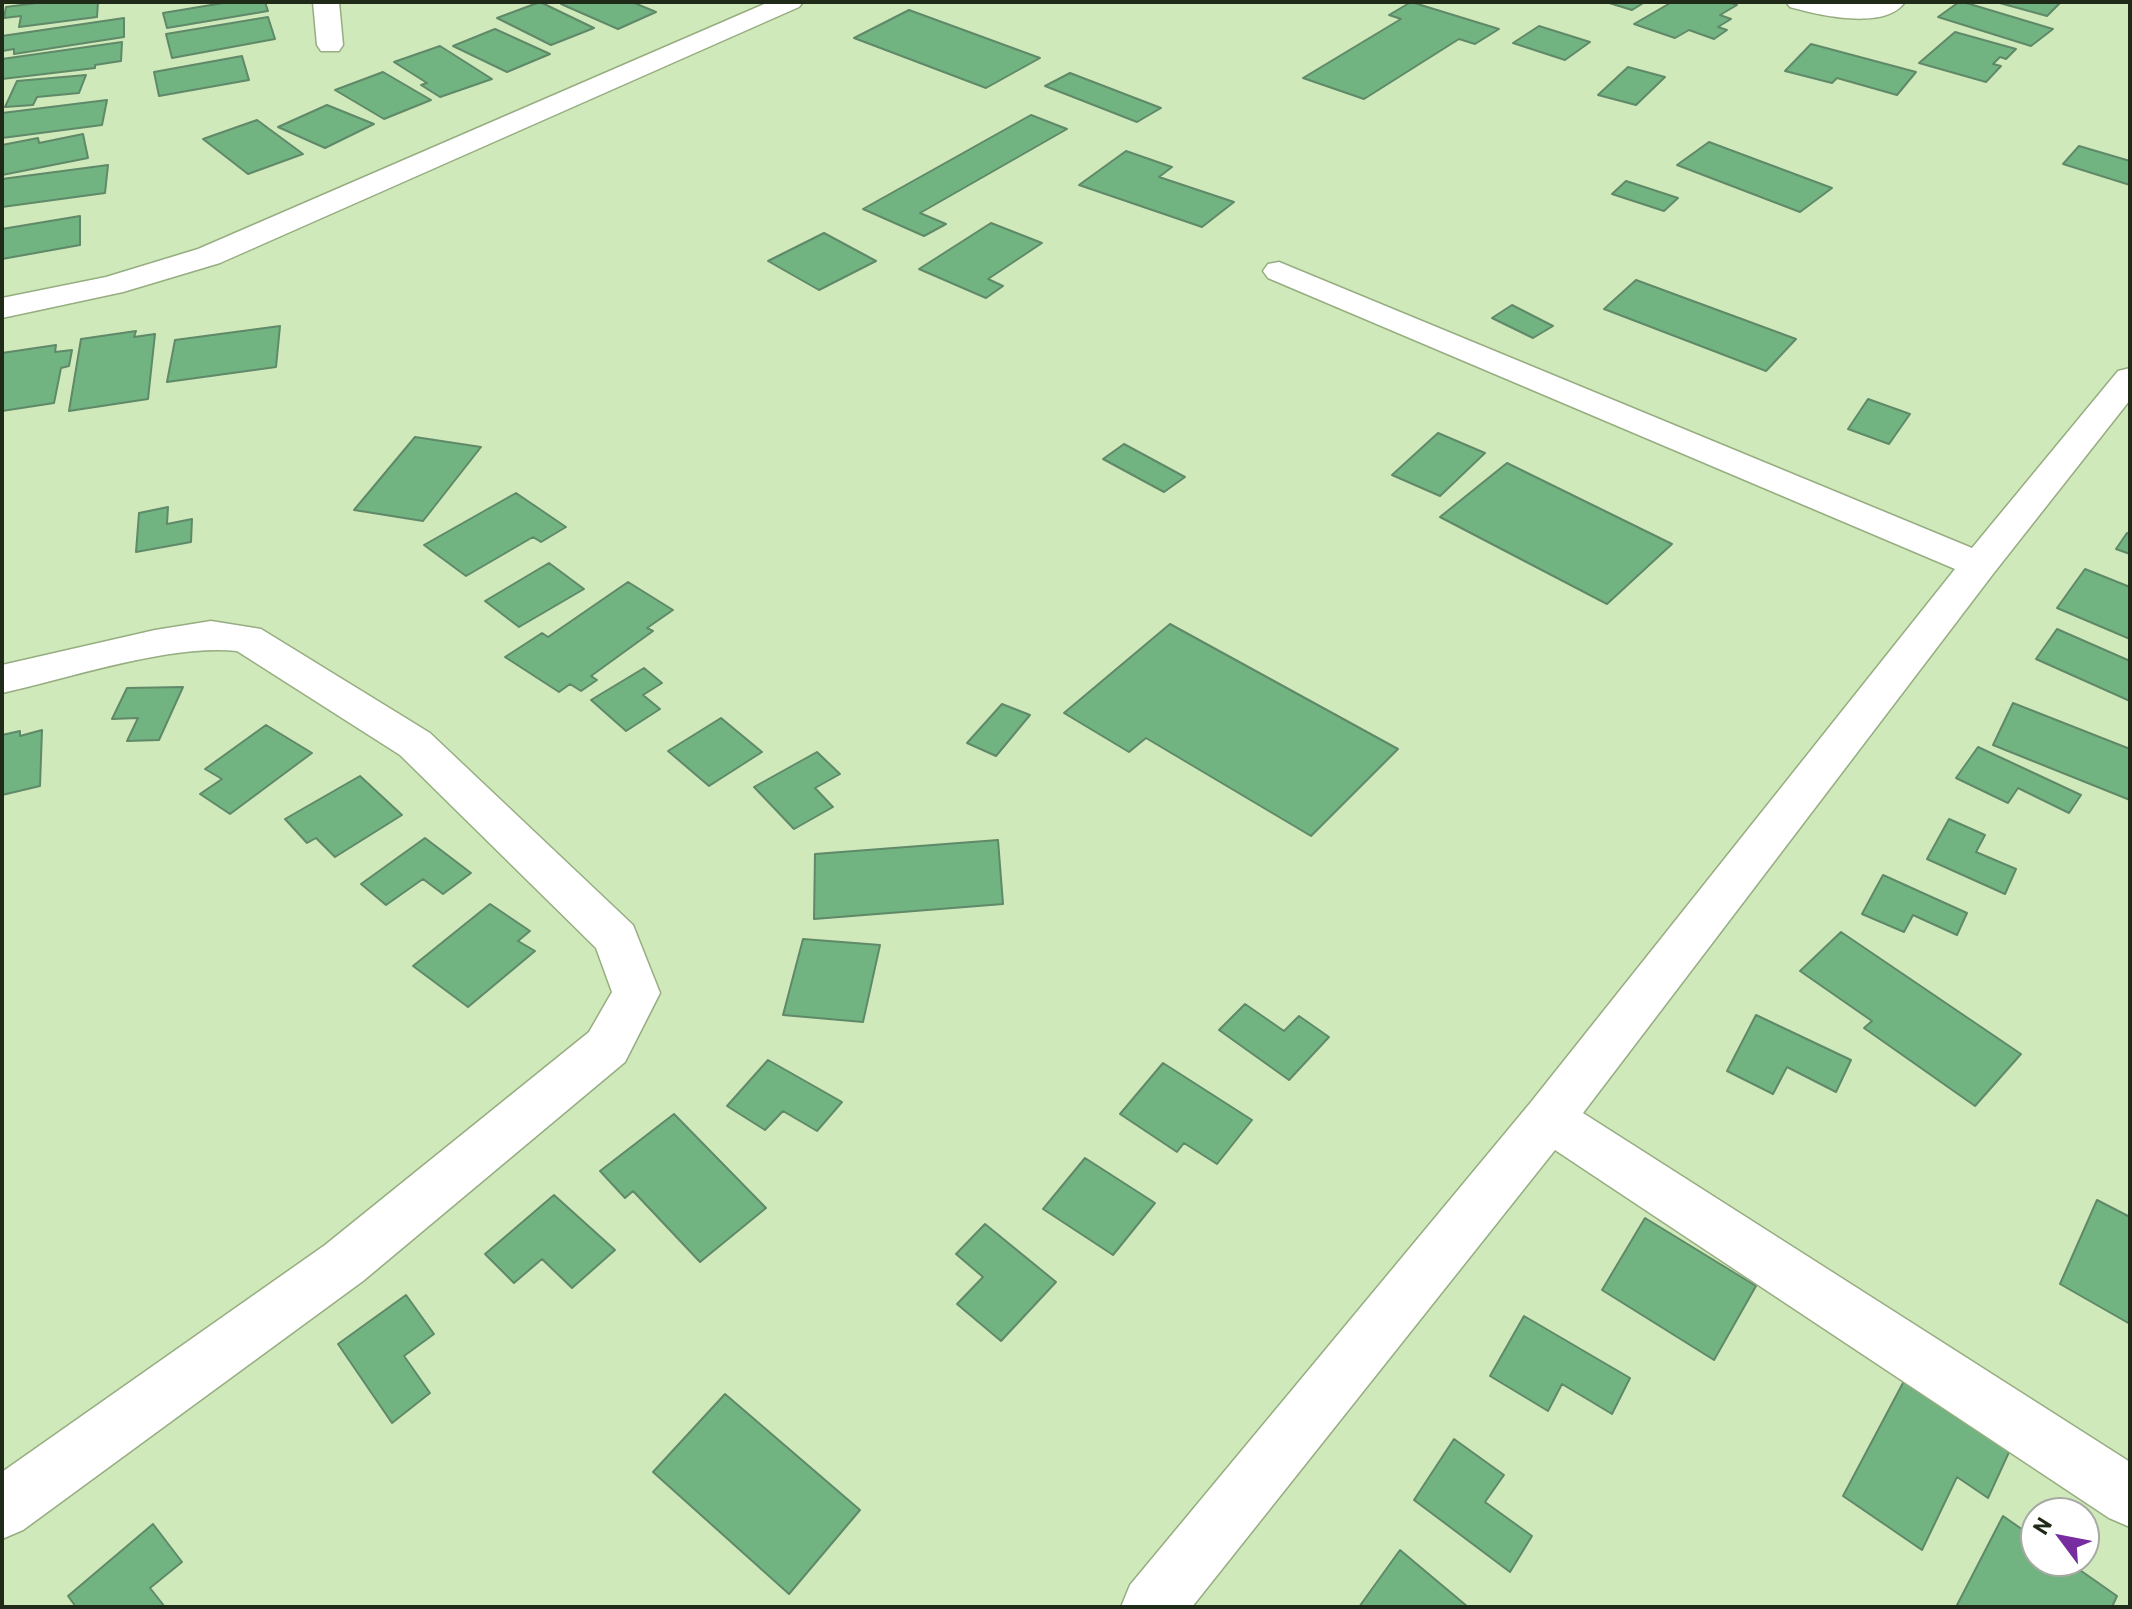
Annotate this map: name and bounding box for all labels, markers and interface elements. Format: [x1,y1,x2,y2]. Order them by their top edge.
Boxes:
north arrow [2020,1497,2100,1577]
text: N [2026,1512,2056,1538]

